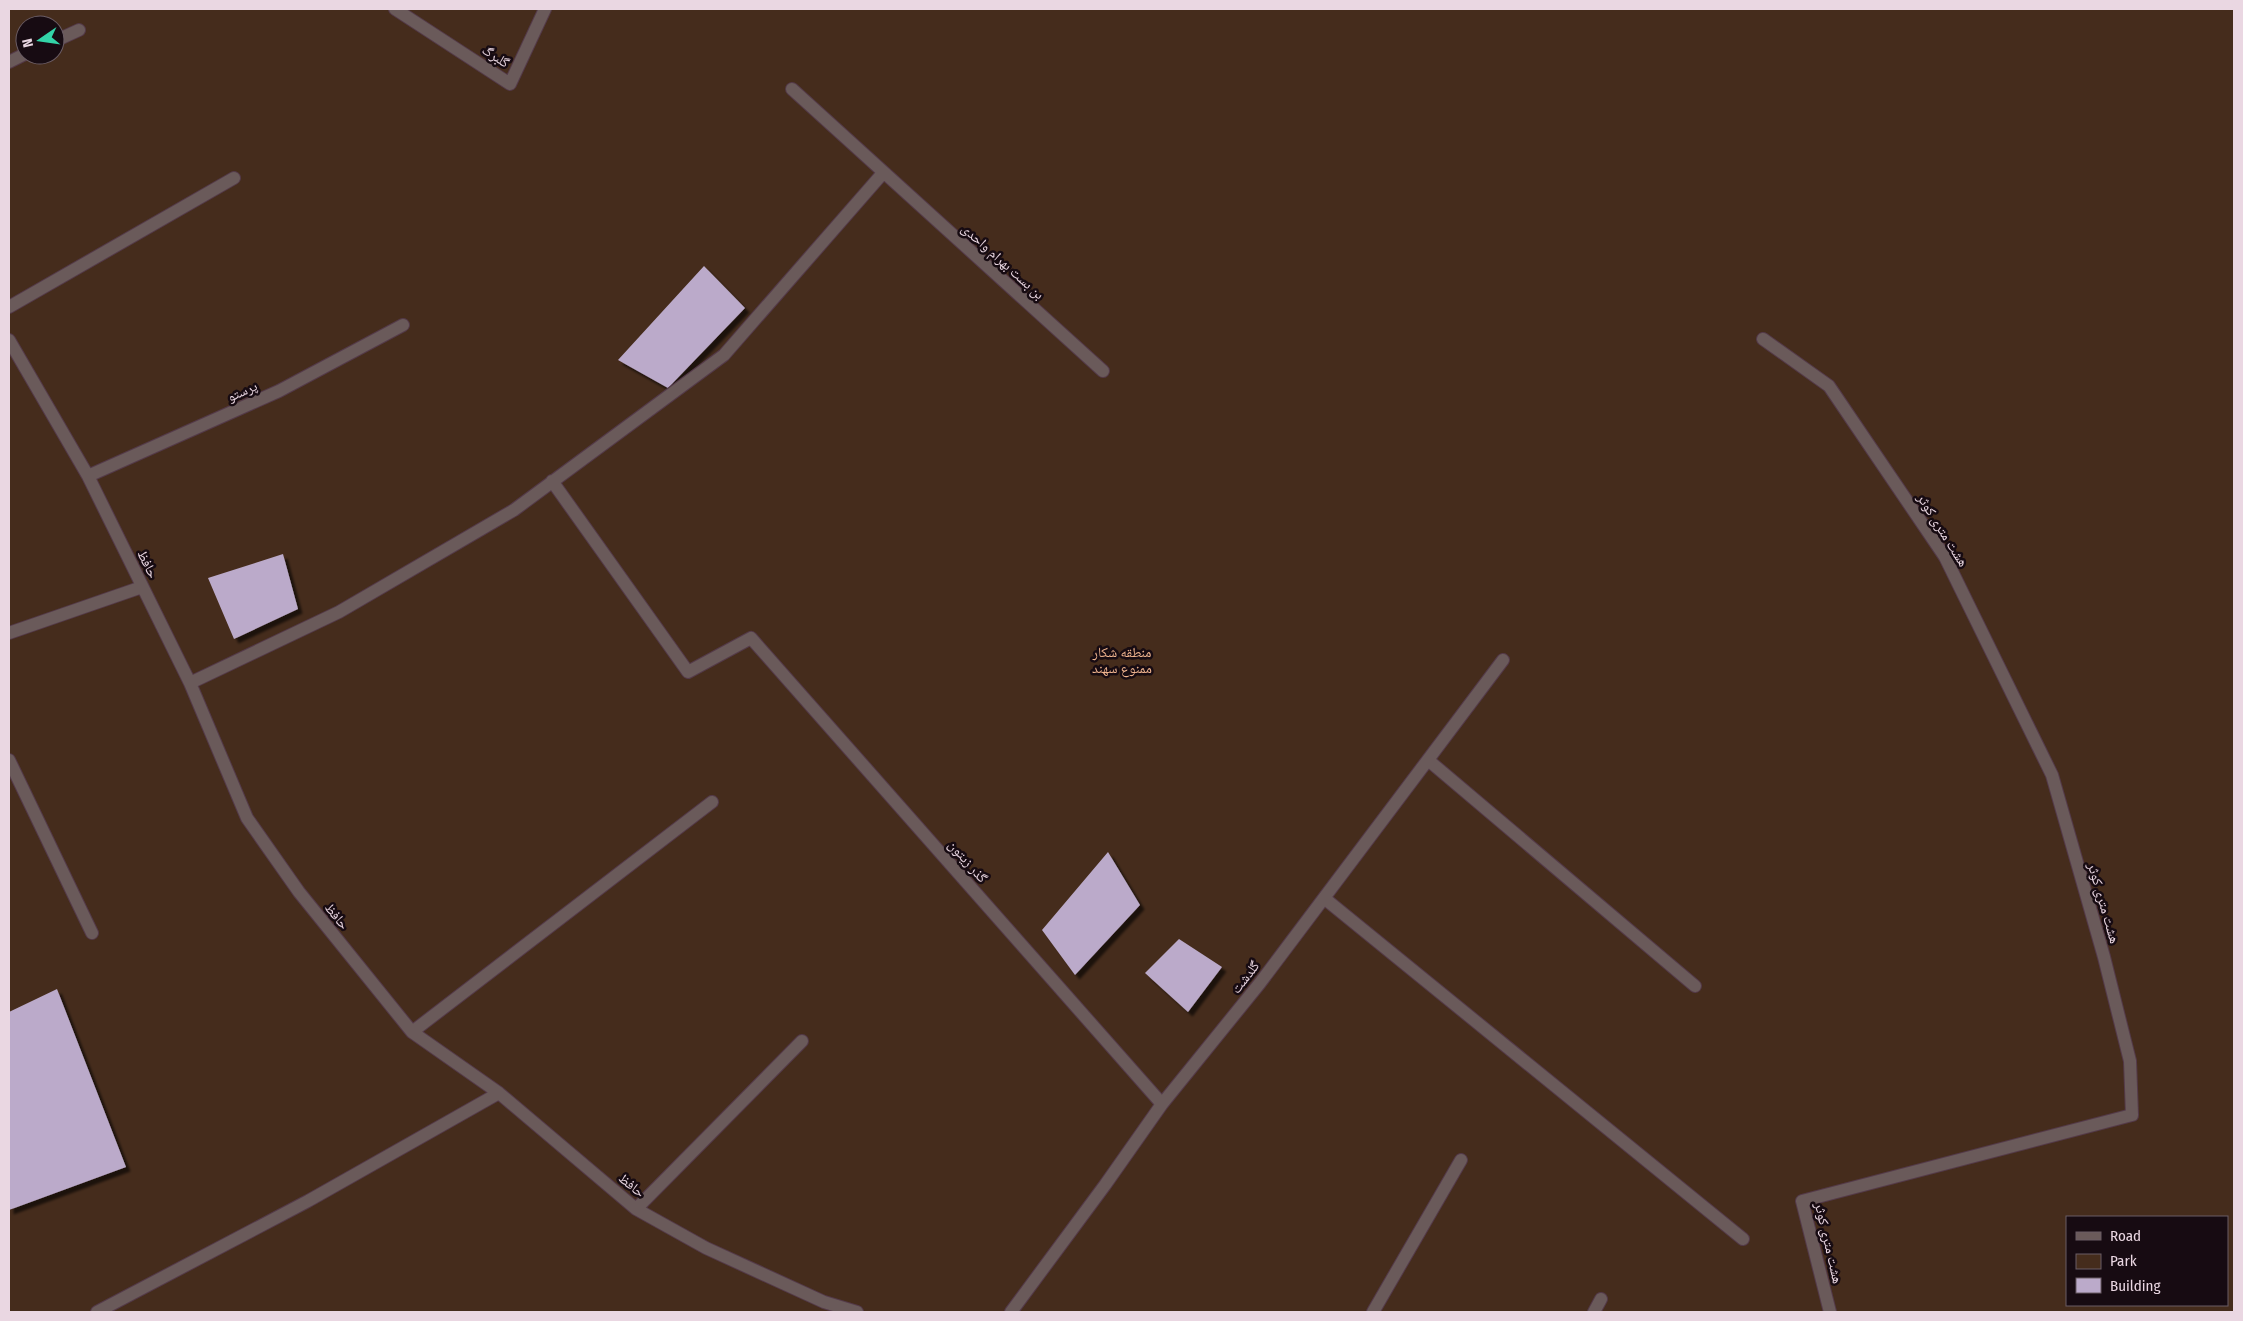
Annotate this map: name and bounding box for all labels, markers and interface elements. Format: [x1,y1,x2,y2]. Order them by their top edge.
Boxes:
north arrow [15,15,65,65]
text: N [19,37,37,49]
street label: گلبرگ [479,41,513,72]
street label: بن بست بهرام واحدی [957,220,1048,304]
street label: پرستو [224,377,260,406]
street label: هشت متری کوثر [1913,490,1972,570]
street label: حافظ [134,547,162,581]
park label: منطقه شکار ممنوع سهند [1092,644,1152,678]
street label: گذر زیتون [944,836,991,886]
street label: هشت متری کوثر [2084,860,2123,945]
street label: حافظ [321,900,352,933]
street label: گلدشت [1227,958,1263,997]
street label: حافظ [615,1170,648,1201]
street label: هشت متری کوثر [1811,1200,1846,1285]
legend [2066,1216,2228,1306]
text: Road [2110,1227,2141,1245]
text: Park [2110,1252,2137,1270]
text: Building [2110,1277,2161,1295]

